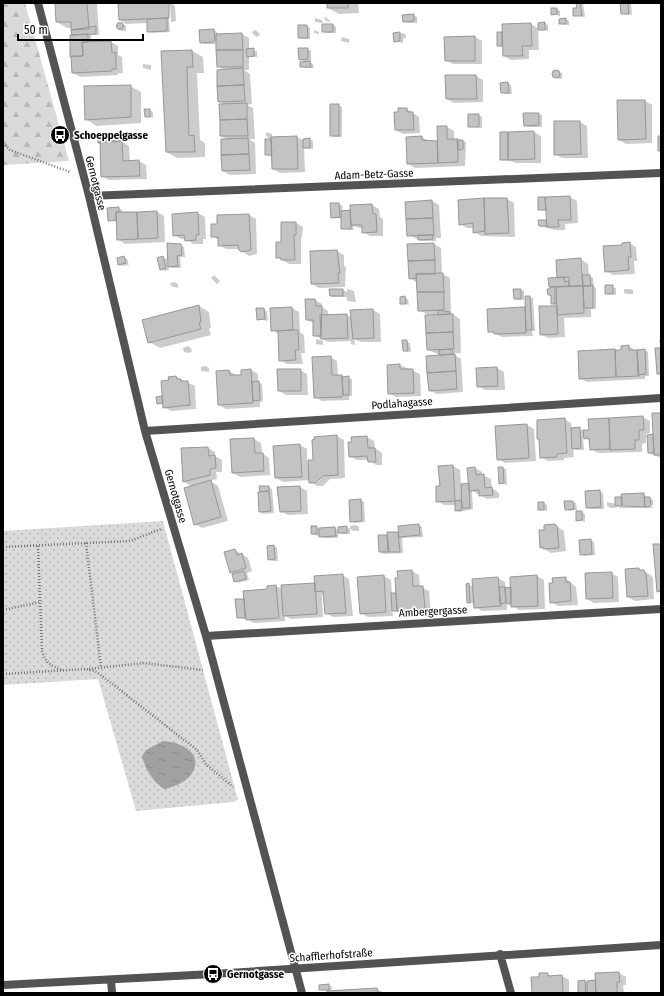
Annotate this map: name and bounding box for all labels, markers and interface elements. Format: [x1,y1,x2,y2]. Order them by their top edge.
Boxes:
scale bar [18,16,143,42]
text: 50 m [24,23,48,37]
bus stop icon: Schoeppelgasse [49,124,71,146]
place label: Schoeppelgasse [74,129,148,142]
street label: Gernotgasse [82,155,109,212]
street label: Adam-Betz-Gasse [334,167,414,182]
street label: Podlahagasse [371,395,433,412]
street label: Gernotgasse [162,468,189,525]
street label: Ambergergasse [399,603,467,620]
street label: Schafflerhofstraße [289,946,373,965]
bus stop icon: Gernotgasse [202,963,224,985]
place label: Gernotgasse [227,968,285,981]

